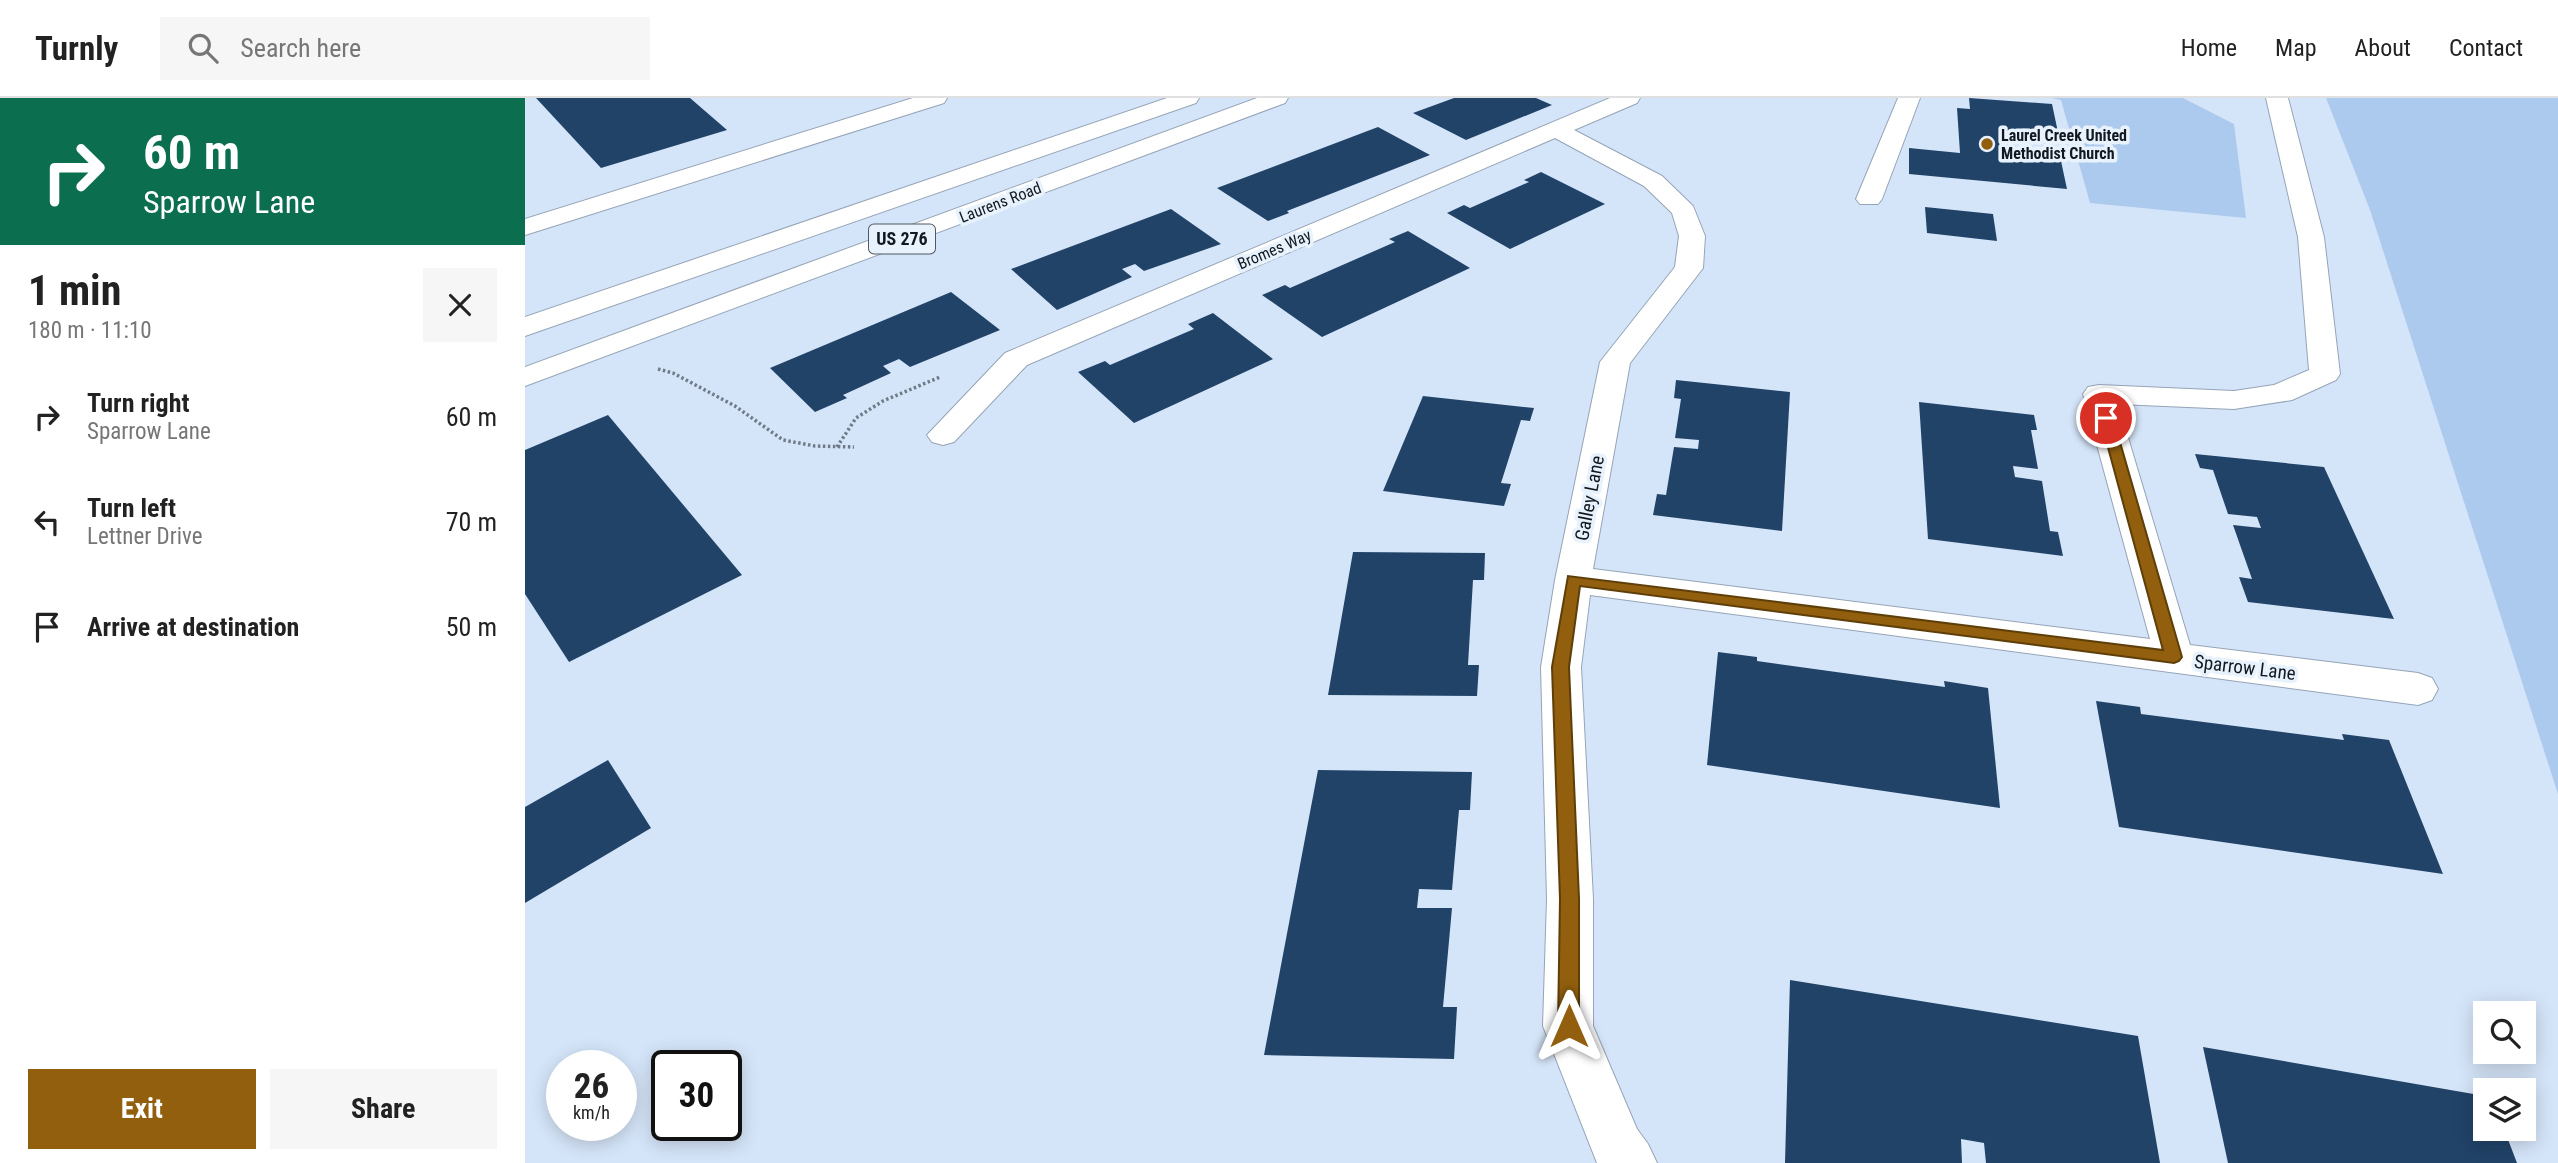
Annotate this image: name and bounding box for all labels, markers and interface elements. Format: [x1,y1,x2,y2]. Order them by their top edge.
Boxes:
search box [160,17,650,80]
text: Turnly [35,29,118,68]
icon: search [184,29,222,67]
text: Search here [240,33,361,63]
text: Home [2181,34,2237,62]
text: Map [2275,34,2317,62]
text: About [2355,34,2411,62]
text: Contact [2449,34,2523,62]
text: 60 m [143,124,240,181]
icon: right [28,126,119,217]
place label: Laurel Creek United Methodist Church [2001,126,2127,163]
marker: Laurel Creek United Methodist Church [1979,136,1995,152]
street label: Laurens Road [957,178,1044,227]
text: Sparrow Lane [143,183,315,221]
road number: US 276 [869,224,935,254]
street label: Bromes Way [1235,225,1314,273]
text: 1 min [28,266,121,315]
button: close [423,268,497,342]
text: 180 m · 11:10 [28,317,152,344]
text: Turn right [87,388,189,418]
pin [2076,388,2136,448]
icon: right [28,398,66,436]
icon: arrive [2087,399,2125,437]
text: 60 m [446,402,497,432]
text: Sparrow Lane [87,418,211,445]
street label: Galley Lane [1570,453,1609,543]
text: Turn left [87,493,176,523]
icon: left [28,503,66,541]
text: 70 m [446,507,497,537]
text: Lettner Drive [87,523,202,550]
icon: arrive [28,608,66,646]
text: Arrive at destination [87,612,299,642]
text: 50 m [446,612,497,642]
street label: Sparrow Lane [2193,650,2297,685]
position arrow [1532,989,1606,1063]
map controls [2473,1001,2536,1141]
button: search [2473,1001,2536,1064]
speed limit sign: 30 [651,1050,742,1141]
text: 26 [574,1066,609,1107]
button: Exit [28,1069,256,1149]
button: Share [270,1069,497,1149]
button: layers [2473,1078,2536,1141]
text: km/h [573,1102,610,1123]

